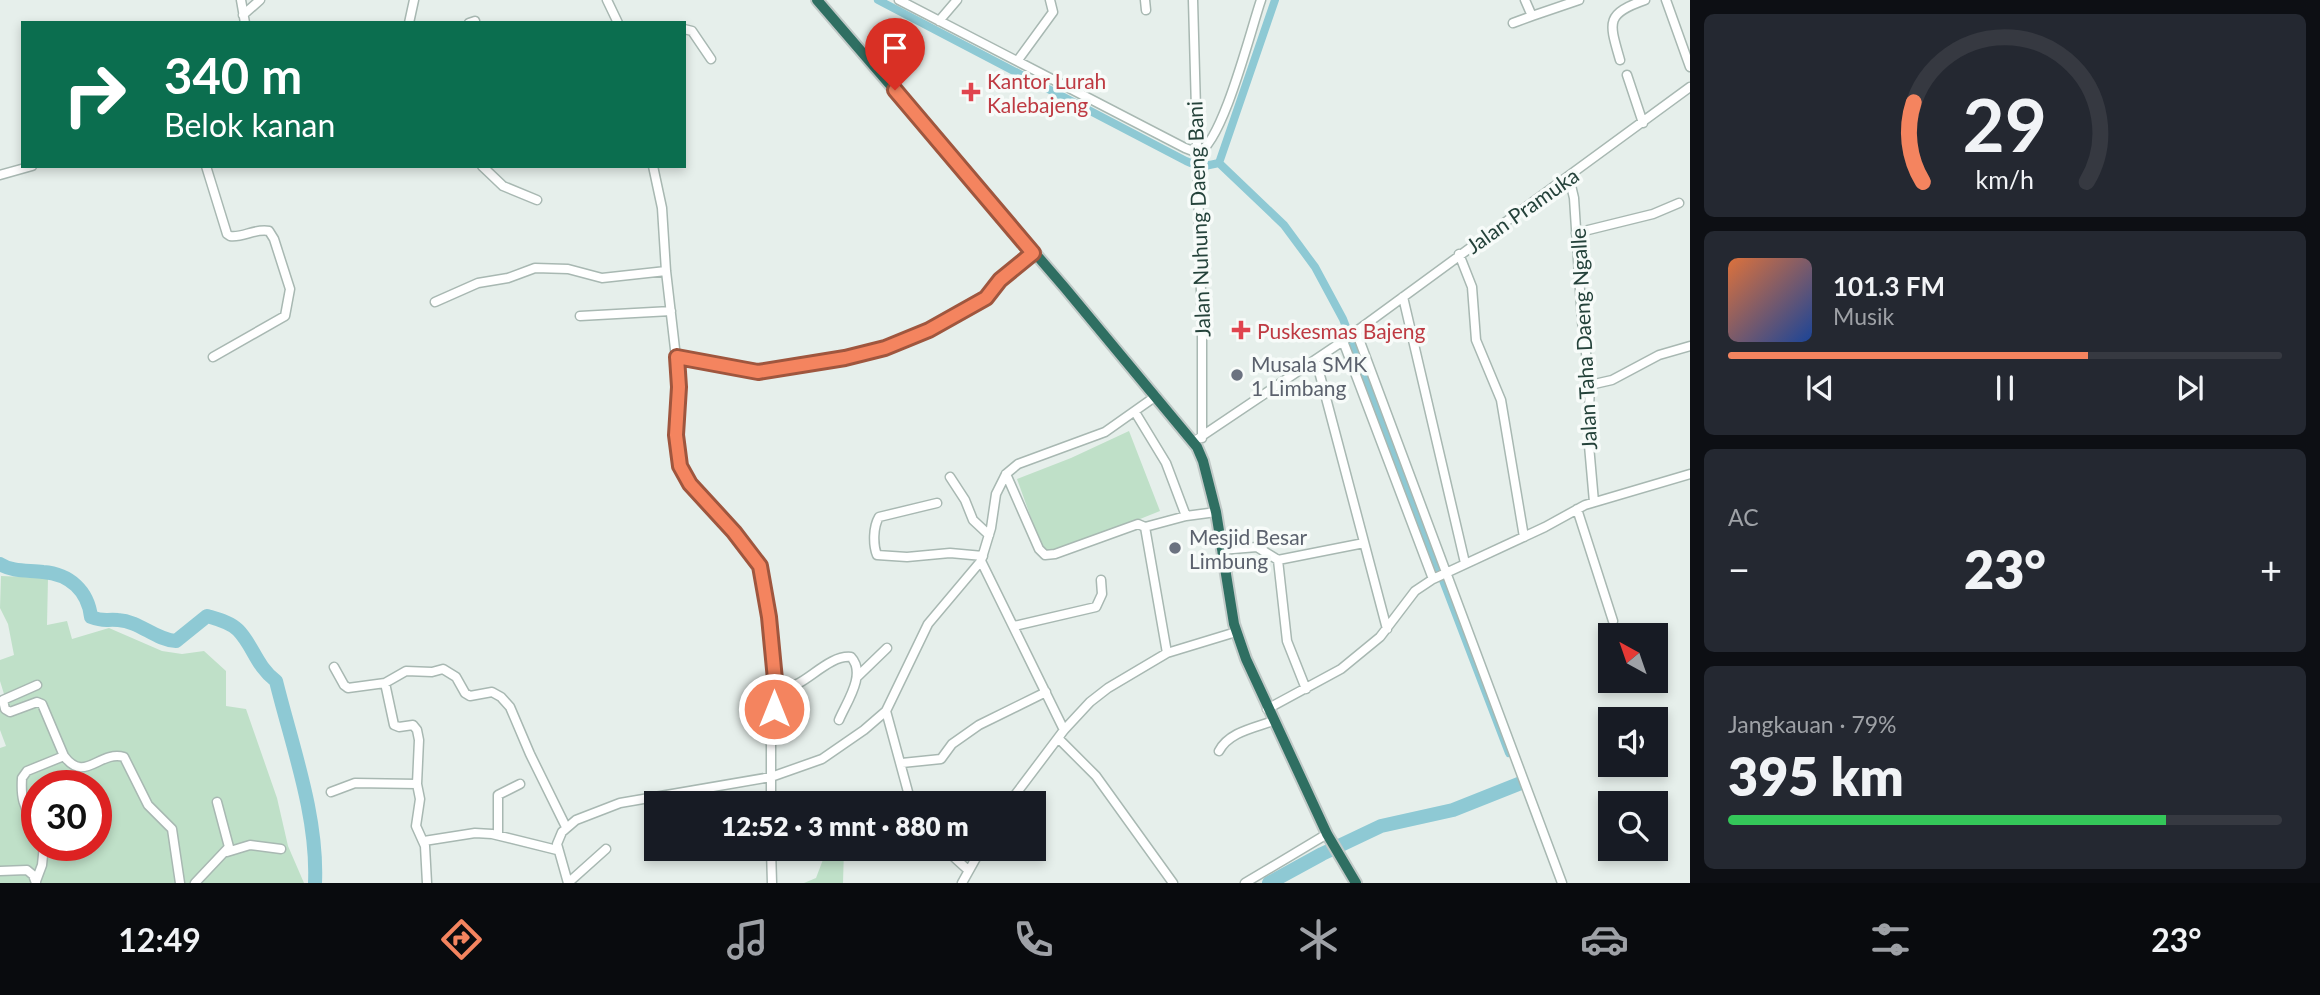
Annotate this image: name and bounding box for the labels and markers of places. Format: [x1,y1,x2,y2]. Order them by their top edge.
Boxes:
pin [865,18,925,90]
place label: Kantor Lurah Kalebajeng [987,68,1106,117]
marker: Kantor Lurah Kalebajeng [961,82,981,102]
place label: Puskesmas Bajeng [1257,318,1425,343]
marker: Puskesmas Bajeng [1231,320,1251,340]
place label: Musala SMK 1 Limbang [1251,351,1367,400]
marker: Musala SMK 1 Limbang [1229,367,1245,383]
place label: Mesjid Besar Limbung [1189,524,1308,573]
marker: Mesjid Besar Limbung [1167,540,1183,556]

